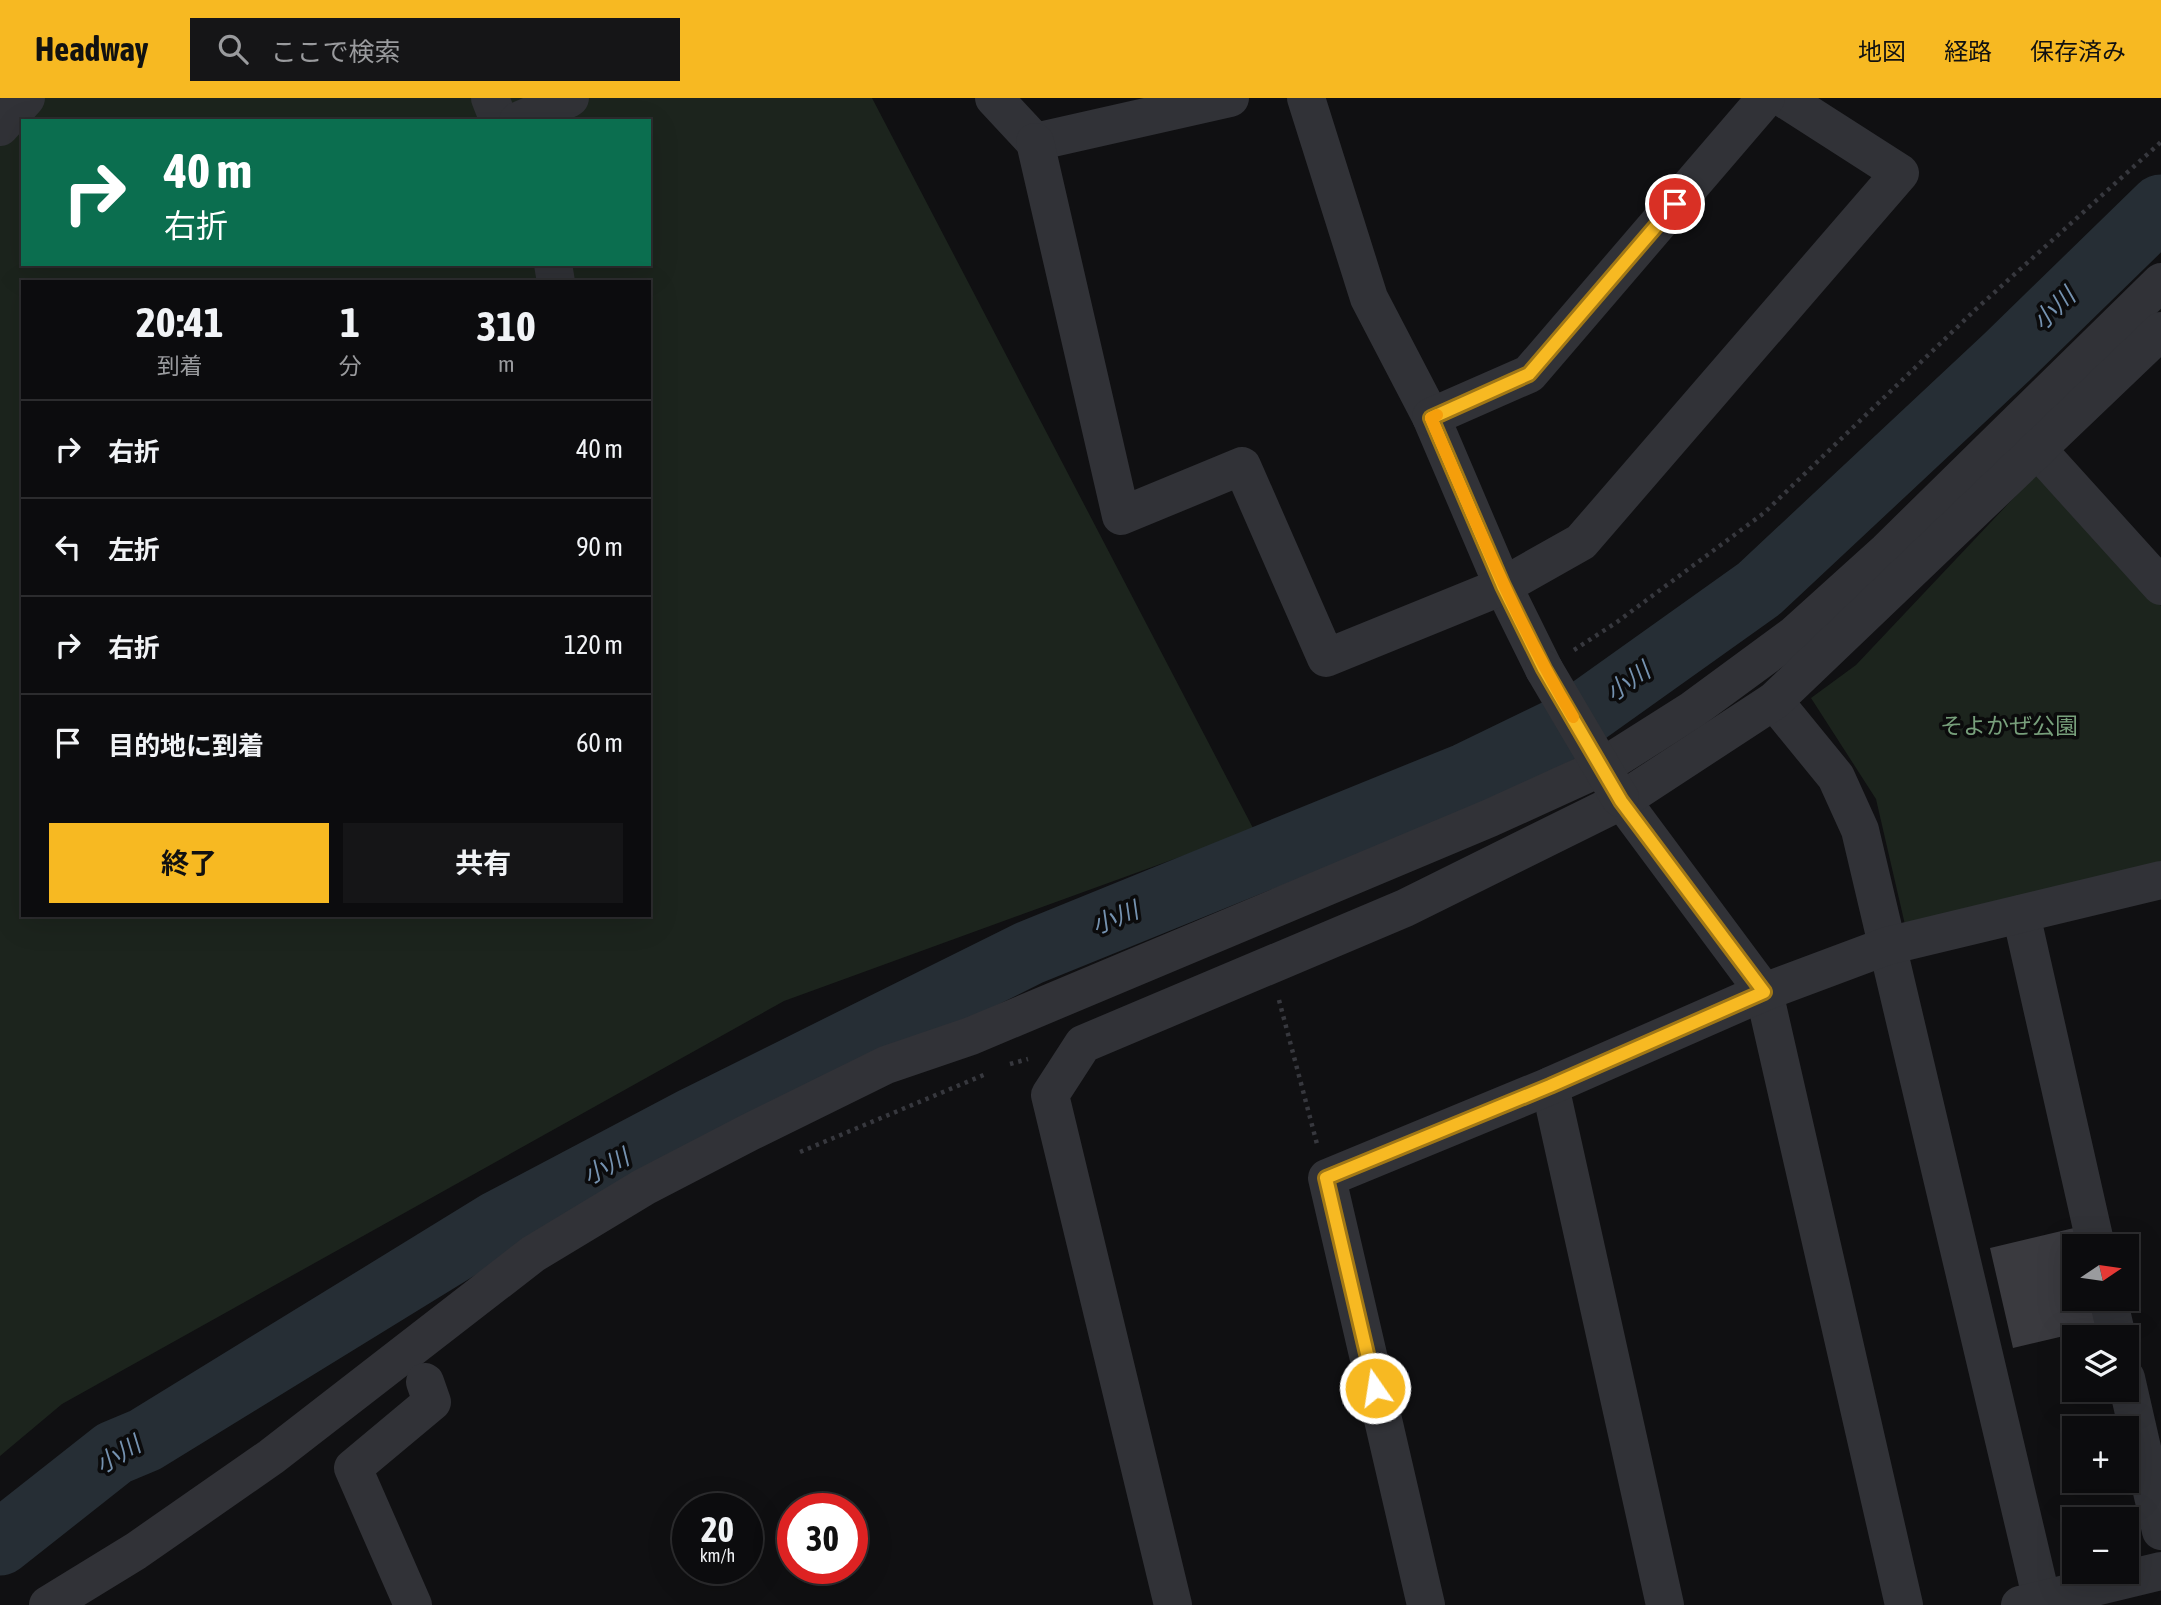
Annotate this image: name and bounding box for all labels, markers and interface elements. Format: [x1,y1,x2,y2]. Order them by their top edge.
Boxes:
search box [190,18,680,81]
text: Headway [35,30,148,68]
icon: search [214,30,252,68]
text: ここで検索 [270,37,400,67]
text: 地図 [1858,38,1906,65]
text: 経路 [1944,38,1992,65]
text: 保存済み [2030,38,2126,65]
text: 40 m [164,142,252,198]
icon: right [49,147,140,238]
pin [1645,174,1705,234]
icon: arrive [1656,185,1694,223]
text: 右折 [164,207,228,244]
water label: 小川 [2027,280,2082,335]
text: 20:41 [136,298,223,346]
text: 1 [340,298,360,346]
text: 310 [477,302,536,350]
text: m [498,351,515,377]
text: 到着 [157,353,203,379]
text: 分 [339,353,362,379]
icon: right [49,430,87,468]
text: 40 m [576,434,623,464]
text: 右折 [108,437,160,467]
icon: left [49,528,87,566]
text: 90 m [576,532,623,562]
text: 左折 [108,535,160,565]
icon: right [49,626,87,664]
text: 120 m [564,630,623,660]
text: 右折 [108,633,160,663]
water label: 小川 [1600,655,1658,706]
park label: そよかぜ公園 [1940,713,2078,739]
icon: arrive [49,724,87,762]
text: 60 m [576,728,623,758]
text: 目的地に到着 [108,731,264,761]
button: 終了 [49,823,329,903]
button: 共有 [343,823,623,903]
water label: 小川 [1088,895,1145,939]
water label: 小川 [578,1142,636,1190]
north arrow [2062,1234,2138,1311]
map controls [2062,1234,2139,1584]
button: layers [2062,1325,2139,1402]
position arrow [1338,1351,1412,1425]
button: + [2062,1416,2139,1493]
water label: 小川 [90,1429,148,1479]
speed limit sign: 30 [777,1493,868,1584]
button: − [2062,1507,2139,1584]
text: 20 [701,1509,734,1549]
text: km/h [700,1545,735,1566]

